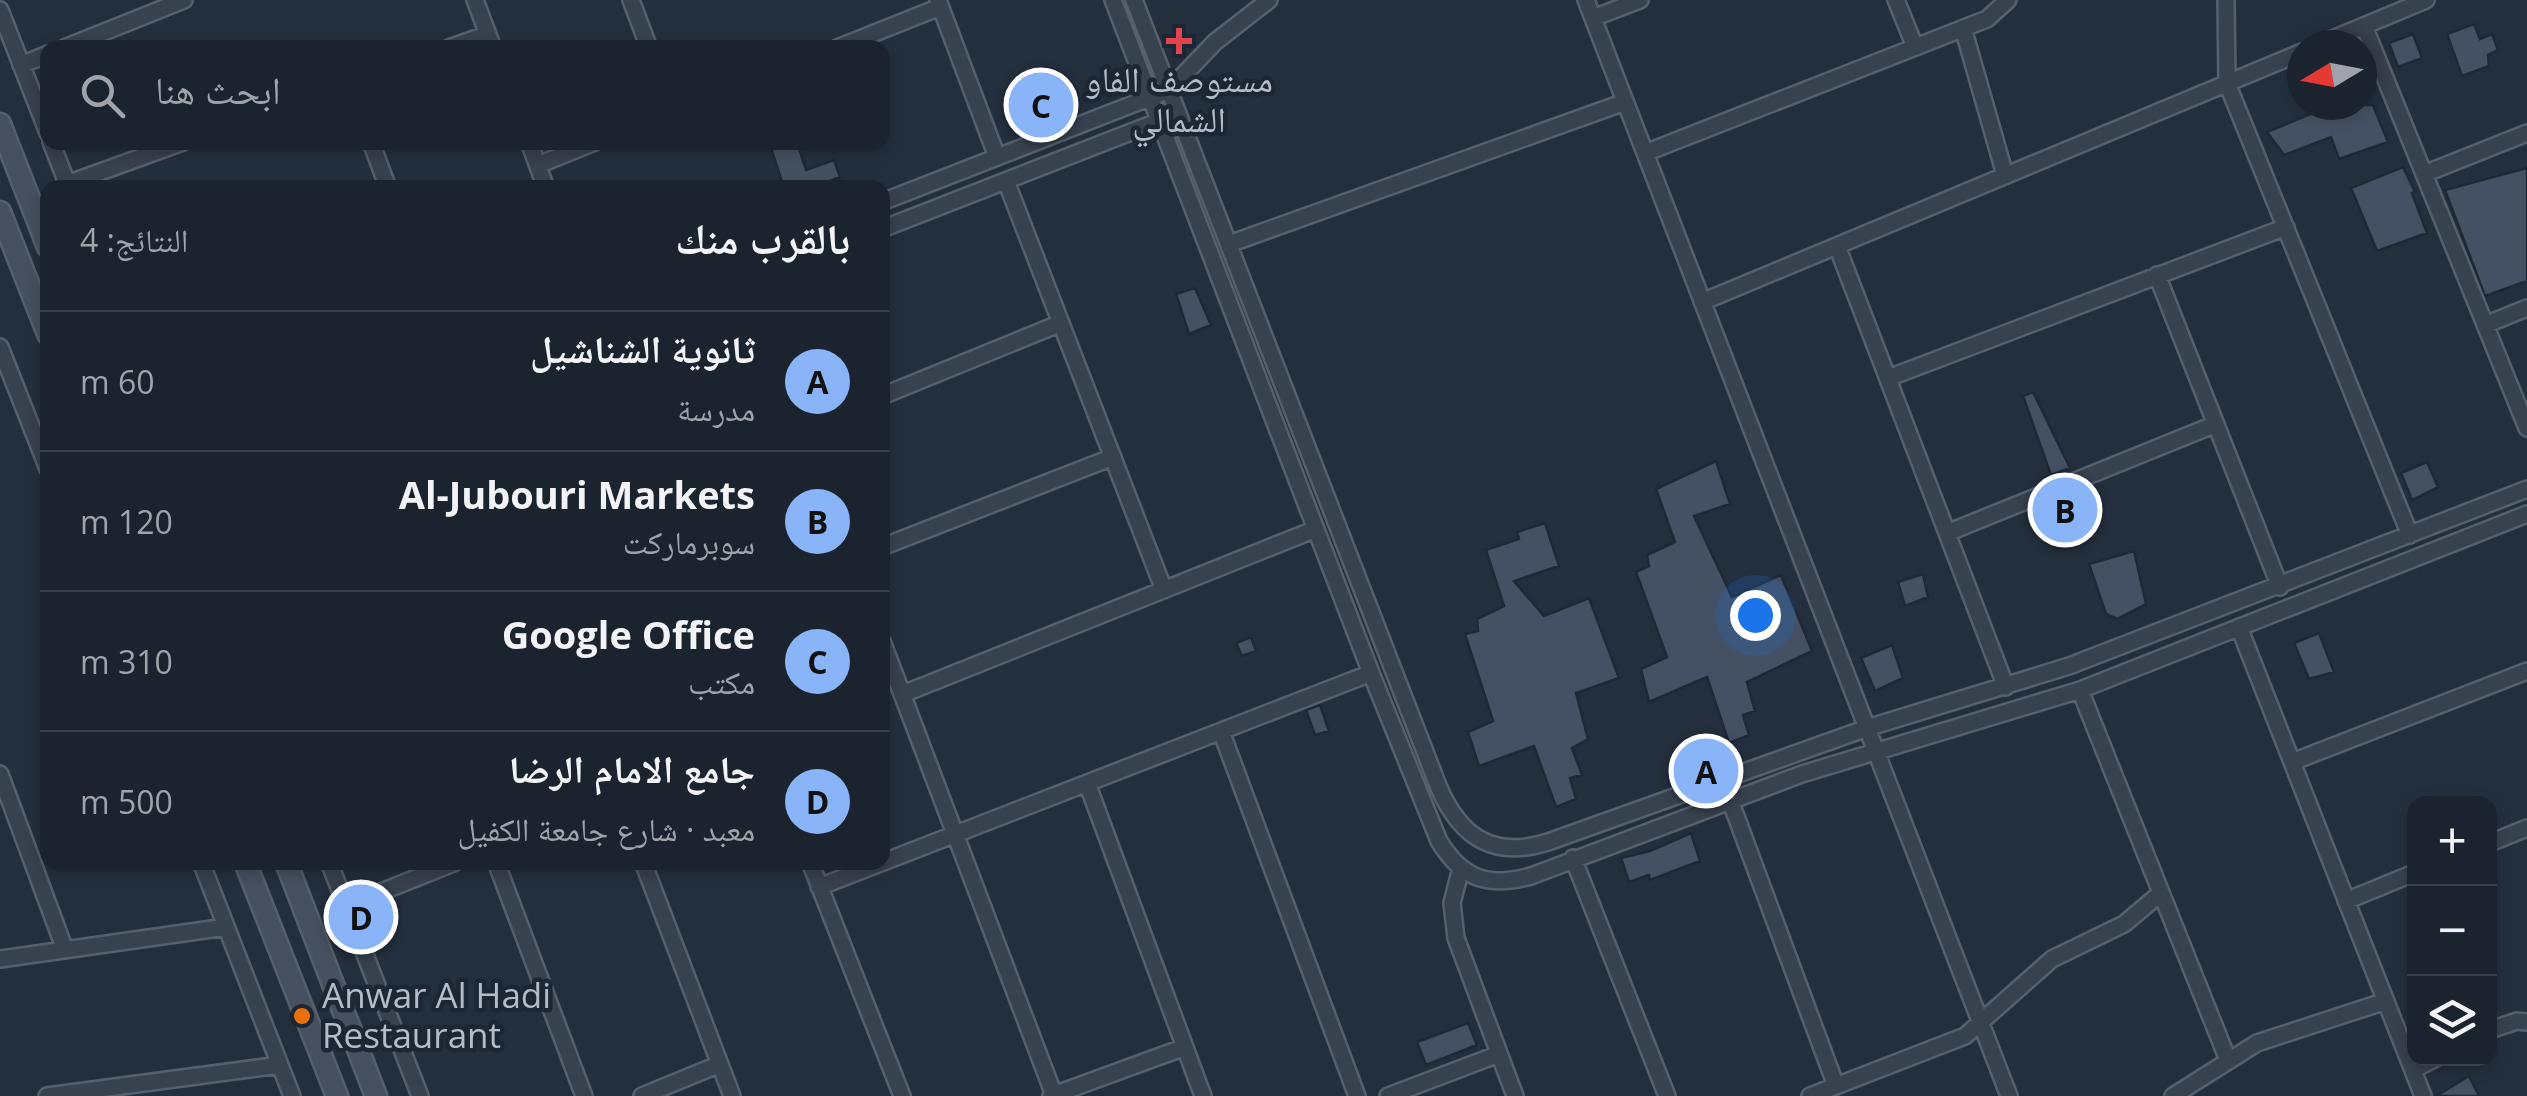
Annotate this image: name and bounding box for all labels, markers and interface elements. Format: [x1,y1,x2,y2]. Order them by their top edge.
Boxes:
marker: مستوصف الفاو الشمالي [1166,28,1192,54]
north arrow [2287,30,2377,120]
search box [40,40,890,150]
place label: مستوصف الفاو الشمالي [1085,55,1273,148]
text: ابحث هنا [155,63,281,115]
icon: search [75,68,130,123]
pin: C [1008,68,1074,142]
text: بالقرب منك [675,209,850,266]
text: النتائج: 4 [80,218,189,261]
text: ثانوية الشناشيل [530,322,755,374]
text: 60 m [80,360,155,403]
text: A [806,360,829,403]
text: مدرسة [677,387,755,430]
text: Al-Jubouri Markets [399,468,755,520]
pin: B [2032,472,2098,548]
text: 120 m [80,500,173,543]
text: B [807,500,828,543]
text: سوبرماركت [623,520,755,563]
your location [1730,590,1781,641]
text: Google Office [502,608,755,660]
text: 310 m [80,640,173,683]
text: C [807,640,828,683]
text: مكتب [688,660,755,703]
pin: A [1674,734,1738,808]
text: جامع الامام الرضا [509,742,755,794]
text: 500 m [80,780,173,823]
text: D [806,780,829,823]
map controls [2407,796,2497,1066]
button: + [2407,796,2497,886]
text: معبد · شارع جامعة الكفيل [458,807,755,850]
pin: D [328,880,394,954]
button: − [2407,886,2497,976]
place label: Anwar Al Hadi Restaurant [322,971,551,1058]
button: layers [2407,976,2497,1066]
marker: Anwar Al Hadi Restaurant [291,1005,313,1027]

